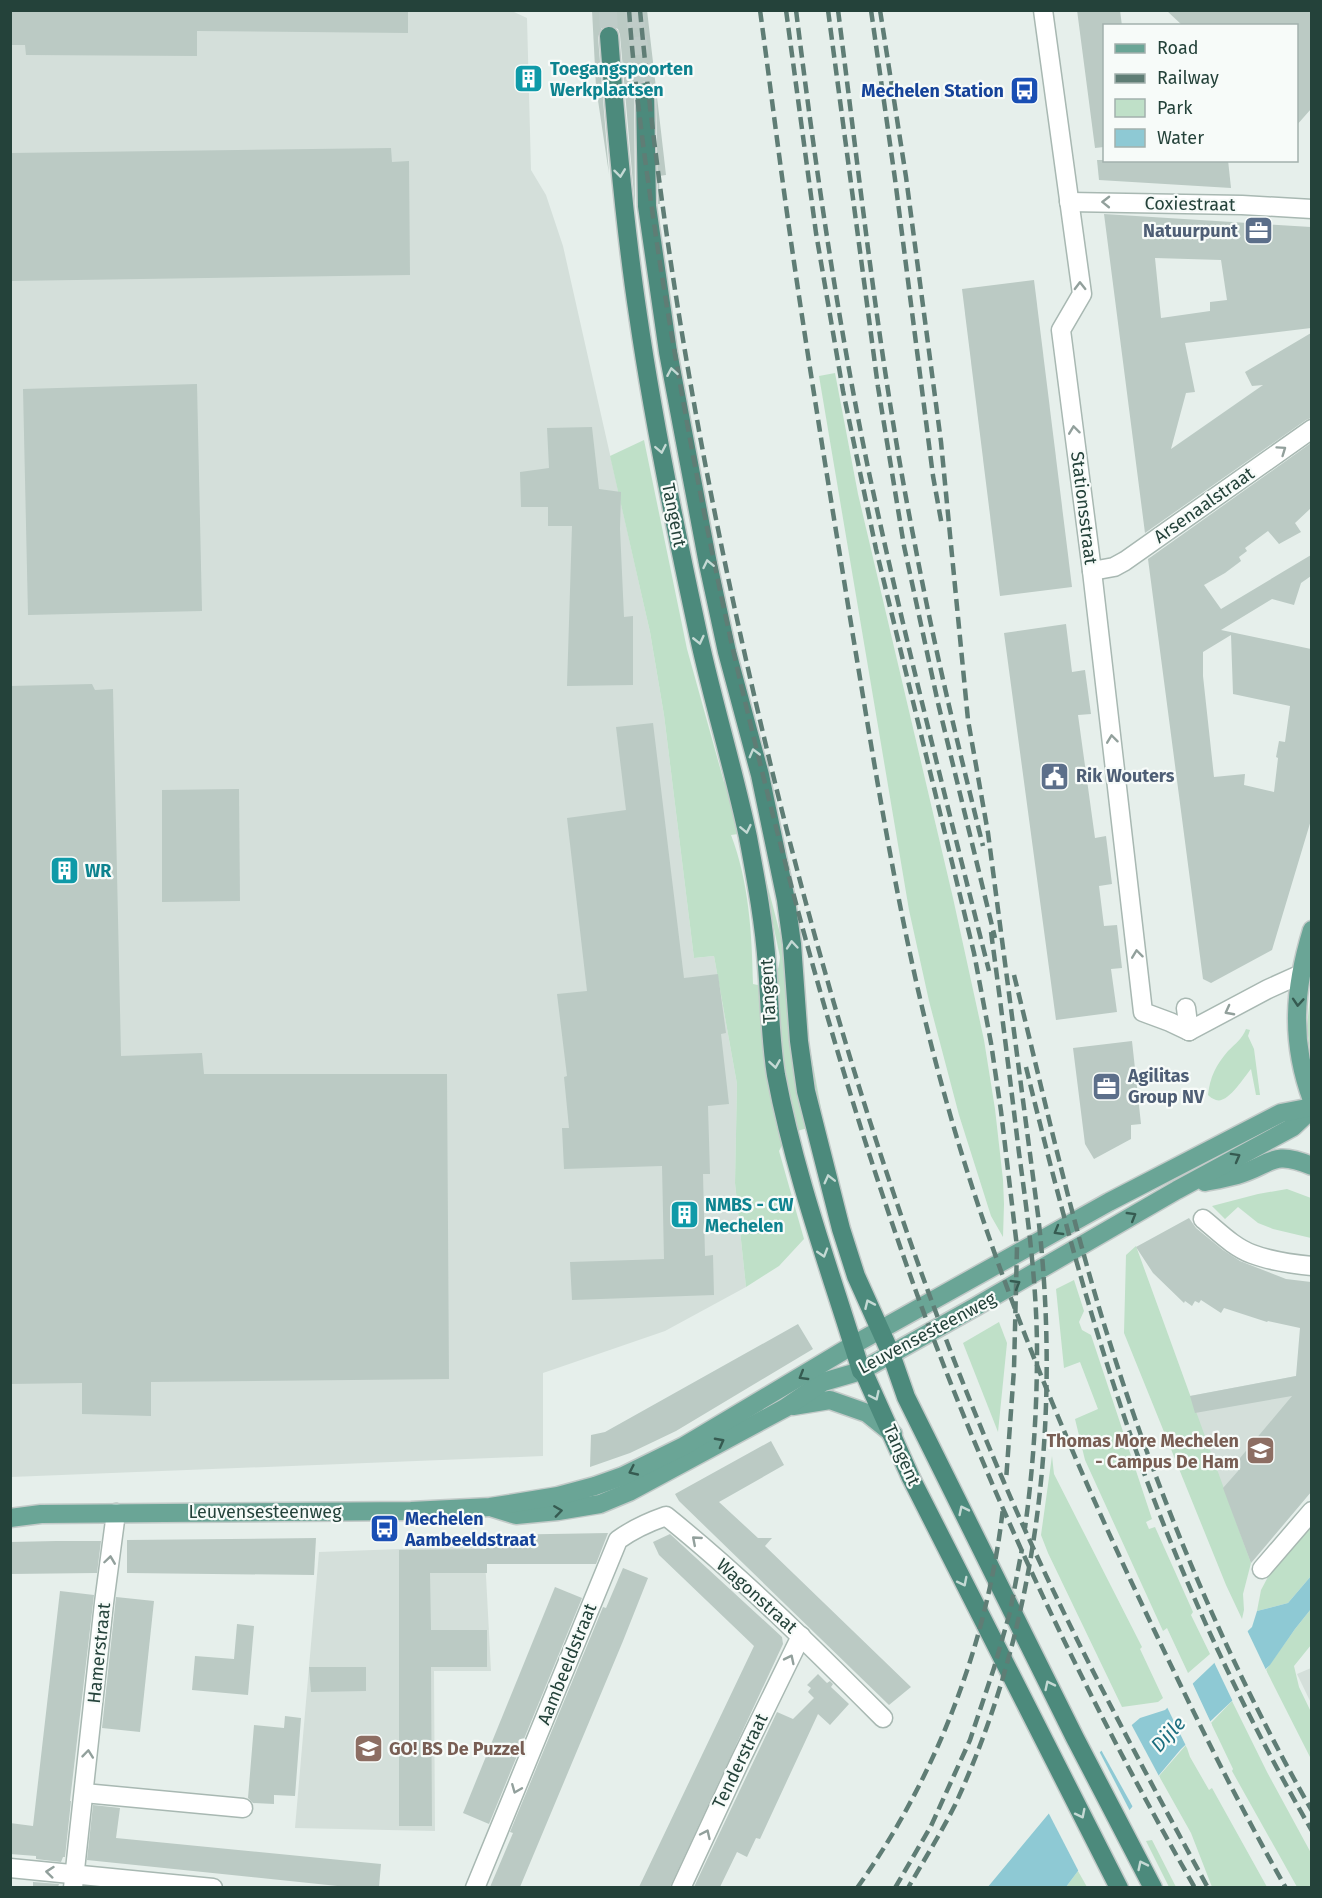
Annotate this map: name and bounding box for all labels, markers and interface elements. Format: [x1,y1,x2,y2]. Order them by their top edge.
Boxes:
legend [1103,24,1298,162]
text: Road [1157,37,1199,59]
place label: Toegangspoorten Werkplaatsen [550,58,693,101]
building icon: Toegangspoorten Werkplaatsen [513,63,545,95]
text: Railway [1157,67,1219,89]
bus stop icon: Mechelen Station [1009,75,1041,107]
place label: Mechelen Station [861,80,1004,102]
text: Park [1157,97,1193,119]
text: Water [1157,127,1204,149]
one-way arrow [614,168,626,177]
street label: Coxiestraat [1144,192,1236,216]
one-way arrow [1102,196,1111,208]
office icon: Natuurpunt [1243,215,1275,247]
place label: Natuurpunt [1143,220,1239,242]
one-way arrow [1074,281,1086,290]
one-way arrow [666,368,679,378]
one-way arrow [1068,425,1081,435]
one-way arrow [654,443,667,453]
one-way arrow [1275,446,1286,457]
street label: Stationsstraat [1066,450,1102,566]
street label: Arsenaalstraat [1150,462,1259,548]
street label: Tangent [657,481,691,549]
one-way arrow [702,559,715,569]
one-way arrow [692,635,705,645]
one-way arrow [1106,735,1119,744]
one-way arrow [749,749,762,759]
public building icon: Rik Wouters [1039,760,1071,792]
place label: Rik Wouters [1076,765,1175,787]
one-way arrow [739,824,752,834]
building icon: WR [48,855,80,887]
place label: WR [85,860,112,882]
one-way arrow [786,940,799,949]
one-way arrow [1131,949,1144,959]
street label: Tangent [755,958,781,1024]
one-way arrow [1291,997,1304,1006]
one-way arrow [1225,1004,1235,1015]
one-way arrow [768,1059,780,1068]
place label: Agilitas Group NV [1127,1065,1205,1108]
office icon: Agilitas Group NV [1091,1070,1123,1102]
one-way arrow [1230,1153,1241,1165]
one-way arrow [823,1175,836,1185]
place label: NMBS - CW Mechelen [705,1194,794,1237]
building icon: NMBS - CW Mechelen [668,1199,700,1231]
one-way arrow [1126,1212,1136,1223]
one-way arrow [1054,1223,1064,1235]
one-way arrow [816,1247,828,1258]
one-way arrow [1009,1280,1020,1291]
street label: Leuvensesteenweg [854,1287,1000,1379]
one-way arrow [864,1299,876,1310]
one-way arrow [799,1368,809,1380]
one-way arrow [868,1389,880,1400]
street label: Tangent [879,1421,925,1489]
place label: Thomas More Mechelen - Campus De Ham [1046,1430,1239,1473]
school or university icon: Thomas More Mechelen - Campus De Ham [1244,1435,1276,1467]
one-way arrow [714,1438,725,1449]
one-way arrow [629,1464,640,1476]
street label: Leuvensesteenweg [188,1501,342,1523]
one-way arrow [554,1505,563,1517]
one-way arrow [959,1506,970,1517]
place label: Mechelen Aambeeldstraat [404,1508,537,1551]
bus stop icon: Mechelen Aambeeldstraat [368,1513,400,1545]
one-way arrow [692,1536,703,1547]
street label: Wagonstraat [712,1554,802,1638]
one-way arrow [103,1556,115,1565]
one-way arrow [956,1575,968,1586]
street label: Aambeeldstraat [533,1600,602,1728]
street label: Hamerstraat [83,1601,115,1704]
one-way arrow [783,1654,794,1665]
one-way arrow [1045,1681,1056,1692]
street label: Tenderstraat [708,1709,773,1812]
water label: Dijle [1146,1711,1190,1757]
school or university icon: GO! BS De Puzzel [352,1733,384,1765]
place label: GO! BS De Puzzel [389,1738,526,1760]
one-way arrow [81,1749,94,1759]
one-way arrow [511,1782,523,1793]
one-way arrow [1074,1808,1085,1819]
one-way arrow [698,1830,710,1841]
one-way arrow [1137,1861,1149,1872]
one-way arrow [46,1866,55,1879]

